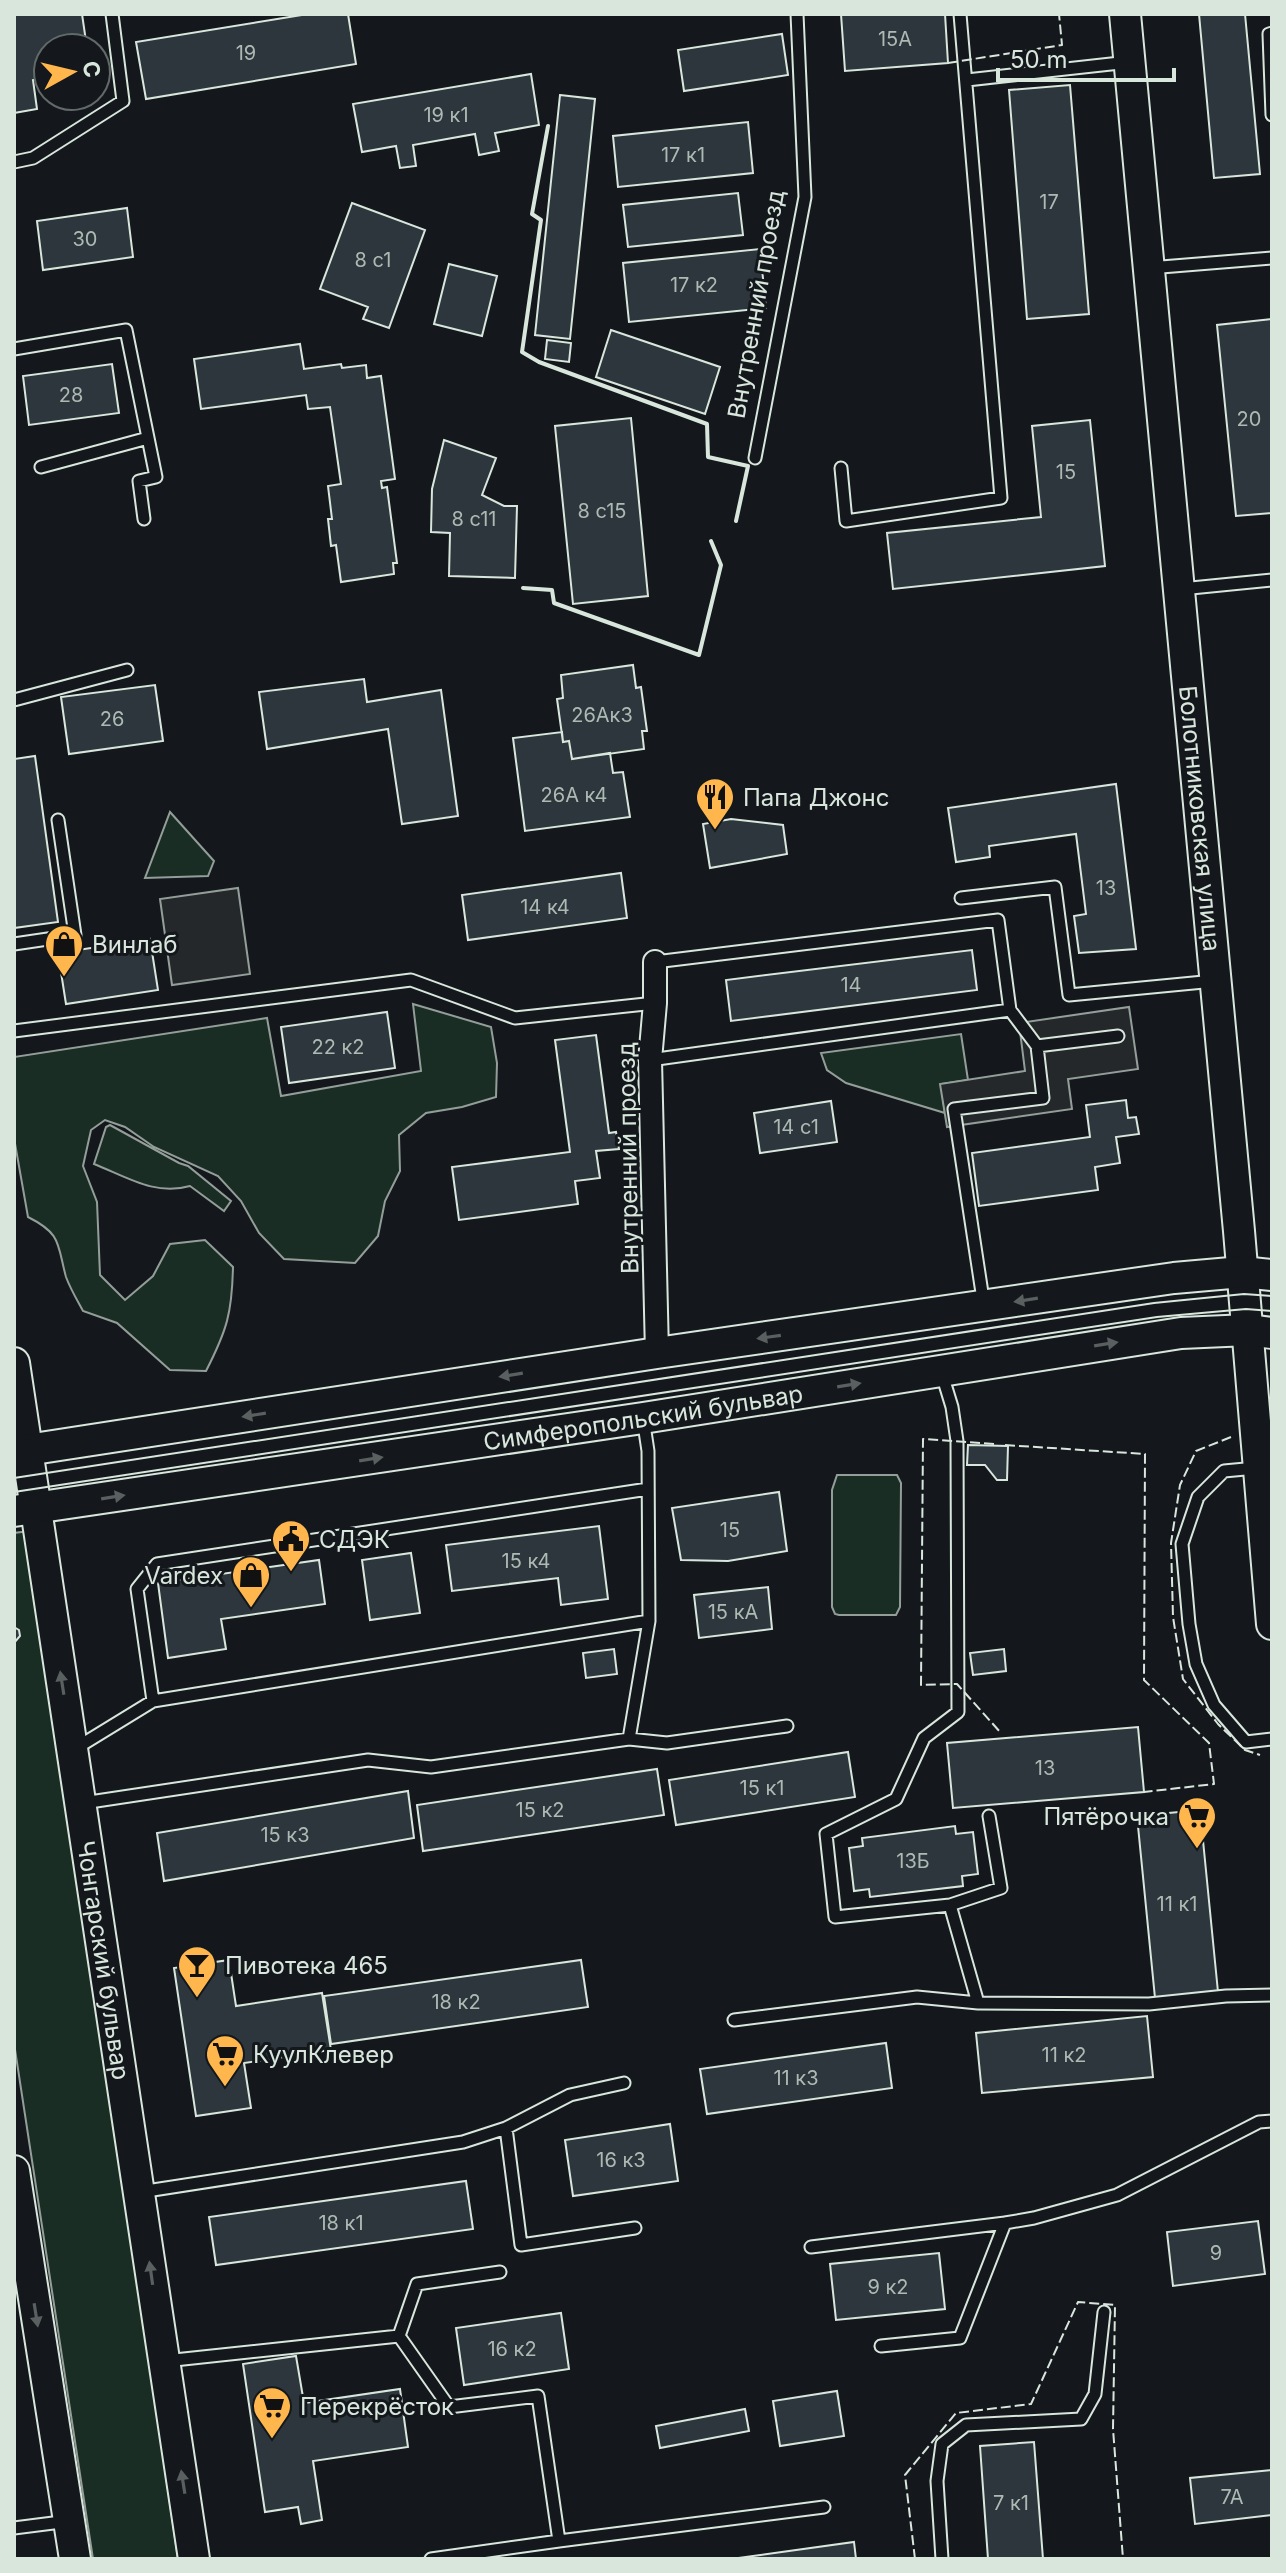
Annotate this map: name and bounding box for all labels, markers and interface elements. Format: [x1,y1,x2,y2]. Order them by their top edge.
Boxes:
house number: 15А [878,27,912,51]
north arrow [32,32,112,112]
scale bar [998,32,1174,82]
house number: 19 [236,41,256,65]
text: 50 m [1010,45,1068,74]
text: С [78,59,106,79]
house number: 19 к1 [423,103,469,127]
house number: 17 к1 [661,143,705,167]
street label: Внутренний проезд [722,187,790,421]
house number: 17 [1039,190,1059,214]
house number: 30 [73,227,97,251]
house number: 8 с1 [355,248,391,272]
house number: 17 к2 [670,273,718,297]
house number: 28 [59,383,83,407]
house number: 20 [1237,407,1261,431]
house number: 15 [1056,460,1076,484]
house number: 8 с15 [577,499,627,523]
house number: 8 с11 [451,507,497,531]
street label: Болотниковская улица [1173,684,1227,953]
house number: 26Ак3 [571,703,633,727]
house number: 26 [100,707,124,731]
restaurant icon: Папа Джонс [694,776,736,831]
house number: 26А к4 [541,783,607,807]
place label: Папа Джонс [743,783,890,812]
house number: 13 [1096,876,1116,900]
house number: 14 к4 [520,895,570,919]
shop icon: Винлаб [43,923,85,978]
place label: Винлаб [92,930,178,959]
house number: 14 [840,973,862,997]
house number: 22 к2 [311,1035,365,1059]
street label: Внутренний проезд [611,1042,645,1274]
house number: 14 с1 [773,1115,819,1139]
one-way arrow [1013,1294,1038,1307]
one-way arrow [756,1331,781,1344]
one-way arrow [1094,1338,1119,1350]
one-way arrow [499,1369,524,1382]
street label: Симферопольский бульвар [481,1378,805,1456]
one-way arrow [837,1378,862,1391]
one-way arrow [242,1409,267,1421]
one-way arrow [358,1452,383,1465]
one-way arrow [101,1490,126,1503]
public building icon: СДЭК [270,1518,312,1573]
house number: 15 [720,1518,740,1542]
place label: СДЭК [319,1525,390,1554]
house number: 15 к4 [502,1549,550,1573]
shop icon: Vardex [230,1554,272,1609]
place label: Vardex [144,1561,223,1590]
house number: 15 кА [708,1600,758,1624]
one-way arrow [55,1670,68,1695]
house number: 13 [1035,1756,1055,1780]
house number: 15 к1 [740,1776,784,1800]
supermarket icon: Пятёрочка [1176,1795,1218,1850]
house number: 15 к2 [516,1798,564,1822]
place label: Пятёрочка [1043,1802,1169,1831]
house number: 15 к3 [260,1823,310,1847]
street label: Чонгарский бульвар [72,1839,136,2082]
house number: 13Б [896,1849,930,1873]
house number: 11 к1 [1157,1892,1197,1916]
bar icon: Пивотека 465 [176,1944,218,1999]
place label: Пивотека 465 [225,1951,388,1980]
house number: 18 к2 [431,1990,481,2014]
supermarket icon: КуулКлевер [204,2033,246,2088]
place label: КуулКлевер [253,2040,394,2069]
house number: 11 к2 [1042,2043,1086,2067]
house number: 11 к3 [773,2066,819,2090]
house number: 16 к3 [596,2148,646,2172]
house number: 18 к1 [318,2211,364,2235]
house number: 9 [1210,2241,1222,2265]
one-way arrow [144,2260,157,2285]
house number: 9 к2 [867,2275,909,2299]
one-way arrow [31,2303,43,2328]
house number: 16 к2 [487,2337,537,2361]
supermarket icon: Перекрёсток [251,2385,293,2440]
place label: Перекрёсток [300,2392,454,2421]
one-way arrow [176,2469,189,2494]
house number: 7А [1221,2485,1244,2509]
house number: 7 к1 [993,2491,1029,2515]

